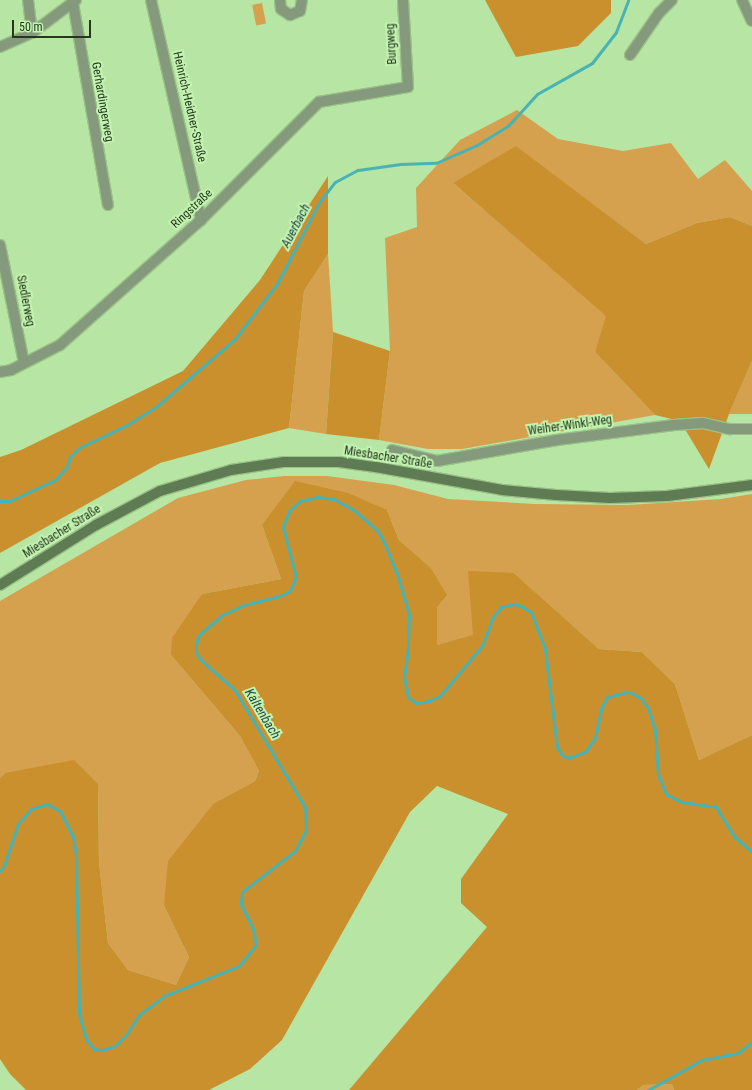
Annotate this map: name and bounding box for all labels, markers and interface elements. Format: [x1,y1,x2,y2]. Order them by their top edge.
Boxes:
scale bar [14,12,93,38]
text: 50 m [19,20,43,34]
street label: Burgweg [384,23,400,65]
street label: Heinrich-Heidner-Straße [169,50,209,164]
street label: Gerhardingerweg [88,61,116,143]
street label: Ringstraße [168,186,216,232]
water label: Auerbach [278,201,314,251]
street label: Siedlerweg [13,274,37,328]
street label: Weiher-Winkl-Weg [527,413,613,439]
street label: Miesbacher Straße [343,444,433,472]
street label: Miesbacher Straße [21,502,103,562]
water label: Kaltenbach [241,686,283,742]

